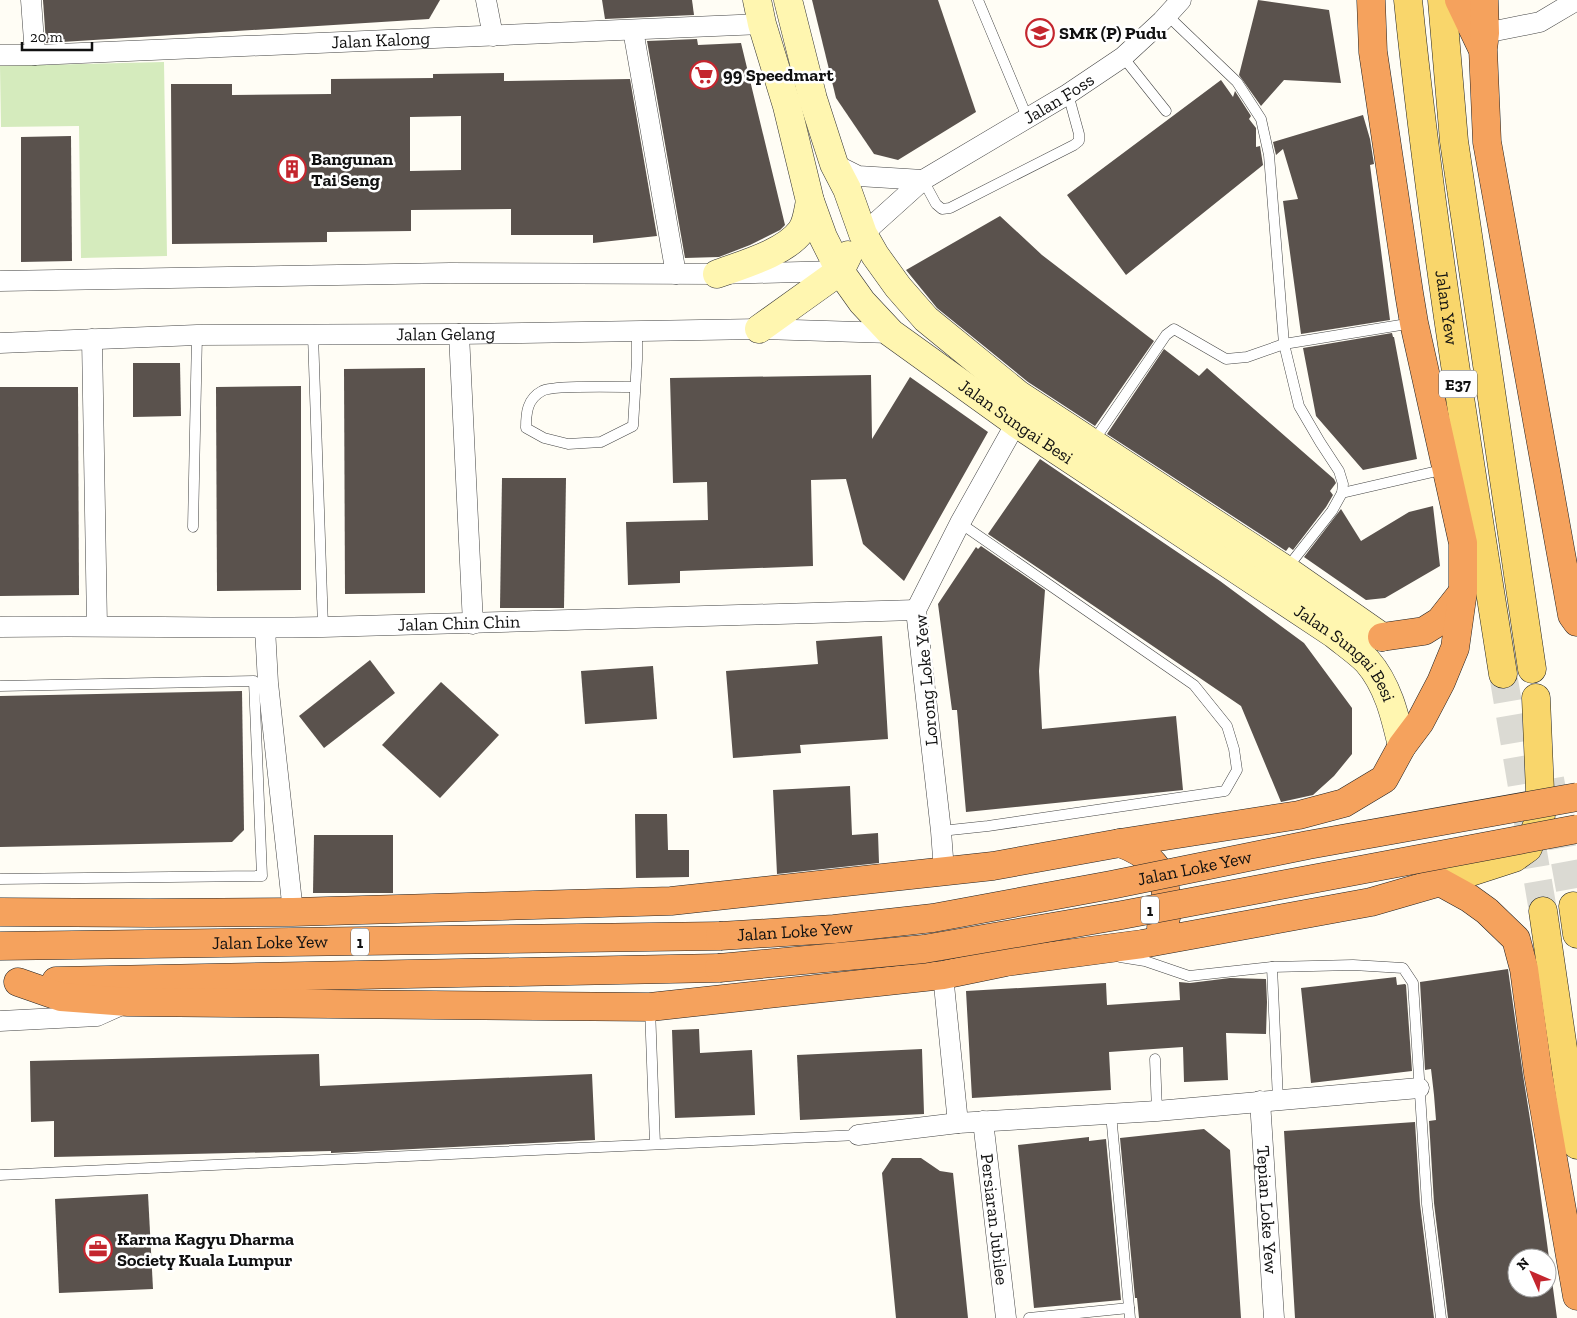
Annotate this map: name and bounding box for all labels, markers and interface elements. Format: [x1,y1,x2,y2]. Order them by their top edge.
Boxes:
school or university icon: SMK (P) Pudu [1025,18,1055,48]
scale bar [22,20,92,52]
place label: SMK (P) Pudu [1059,22,1167,44]
street label: Jalan Kalong [331,27,431,53]
text: 20 m [30,28,63,46]
supermarket icon: 99 Speedmart [689,60,719,90]
place label: 99 Speedmart [723,64,834,86]
street label: Jalan Foss [1020,68,1098,129]
place label: Bangunan Tai Seng [311,148,394,191]
building icon: Bangunan Tai Seng [277,154,307,184]
street label: Jalan Yew [1430,269,1463,347]
street label: Jalan Gelang [396,322,496,345]
road number: E37 [1439,370,1477,398]
street label: Jalan Sungai Besi [954,374,1077,469]
street label: Jalan Sungai Besi [1290,600,1400,705]
street label: Jalan Chin Chin [397,610,521,636]
street label: Lorong Loke Yew [909,613,943,747]
street label: Jalan Loke Yew [1135,846,1254,890]
road number: 1 [1141,896,1159,924]
street label: Jalan Loke Yew [736,916,854,946]
road number: 1 [351,929,369,956]
street label: Jalan Loke Yew [212,930,328,954]
street label: Tepian Loke Yew [1252,1145,1282,1275]
street label: Persiaran Jubilee [976,1152,1013,1286]
place label: Karma Kagyu Dharma Society Kuala Lumpur [117,1228,294,1271]
office icon: Karma Kagyu Dharma Society Kuala Lumpur [83,1234,113,1264]
north arrow [1507,1248,1557,1298]
text: N [1513,1254,1533,1274]

